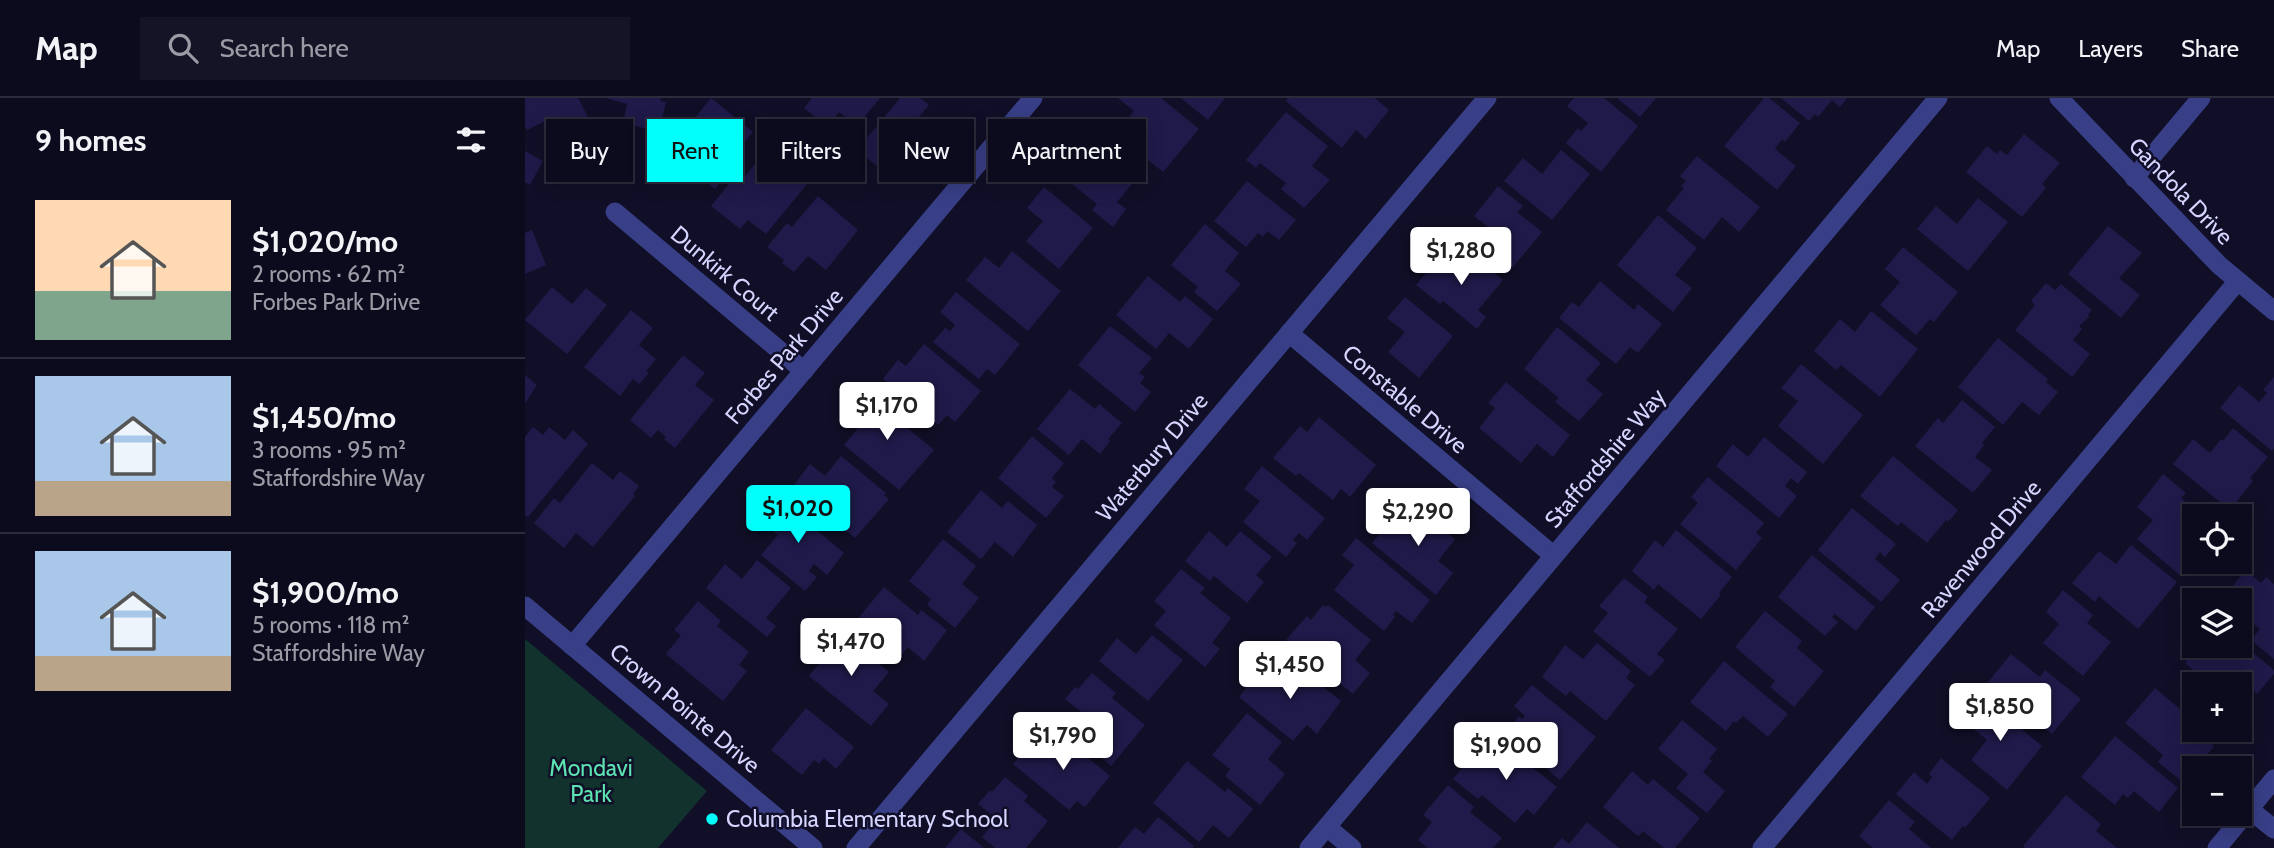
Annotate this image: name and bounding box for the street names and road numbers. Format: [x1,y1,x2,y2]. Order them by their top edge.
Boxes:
street label: Gandola Drive [2123,132,2239,251]
street label: Dunkirk Court [665,220,785,327]
street label: Forbes Park Drive [719,282,849,429]
street label: Constable Drive [1337,339,1473,459]
street label: Staffordshire Way [1539,382,1672,533]
street label: Waterbury Drive [1090,387,1214,527]
street label: Ravenwood Drive [1915,474,2047,624]
street label: Crown Pointe Drive [604,637,766,779]

